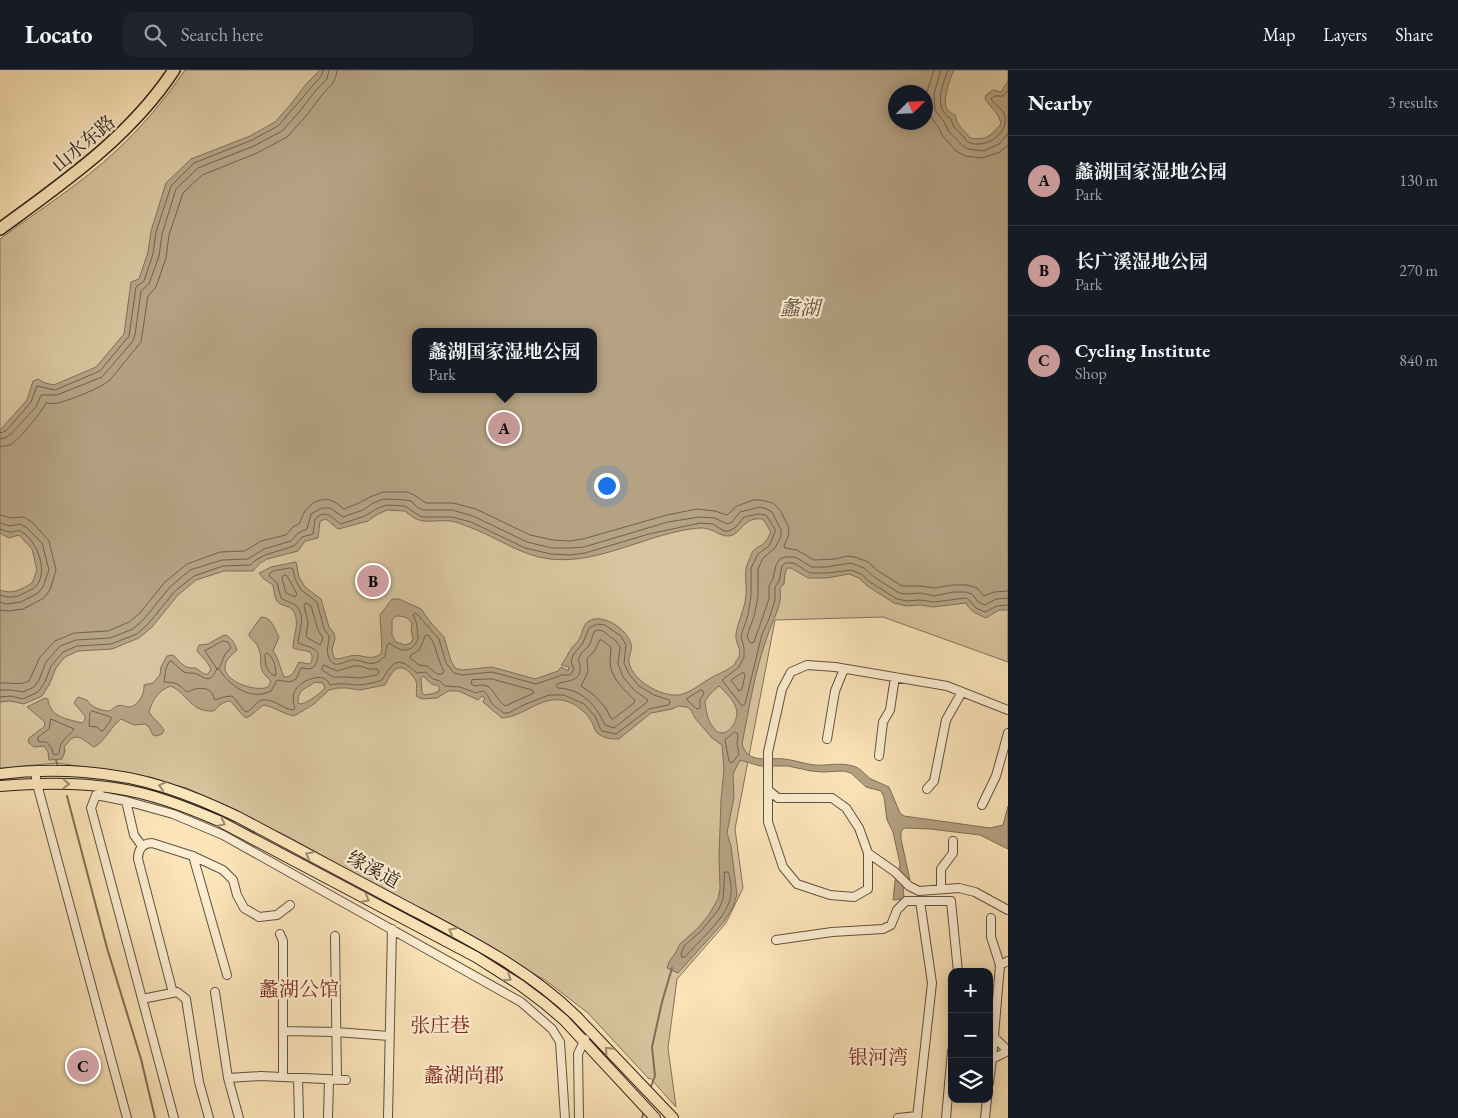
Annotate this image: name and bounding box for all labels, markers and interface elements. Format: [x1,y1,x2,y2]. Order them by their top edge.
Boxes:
search box [123,12,473,57]
text: Locato [25,19,93,50]
icon: search [141,21,169,49]
text: Search here [181,22,263,47]
text: Map [1263,23,1295,46]
text: Layers [1323,23,1367,46]
text: Share [1395,23,1433,46]
north arrow [888,85,933,130]
text: Nearby [1028,89,1092,116]
text: 3 results [1388,92,1438,113]
street label: 山水东路 [46,109,120,177]
text: 蠡湖国家湿地公园 [1075,159,1227,184]
text: A [1038,170,1050,191]
text: 130 m [1399,170,1438,191]
text: Park [1075,184,1102,205]
text: 长广溪湿地公园 [1075,249,1208,274]
text: B [1039,260,1049,281]
text: 270 m [1399,260,1438,281]
text: Park [1075,274,1102,295]
water label: 蠡湖 [780,295,823,321]
popup [412,328,597,393]
text: Cycling Institute [1075,338,1210,363]
text: 蠡湖国家湿地公园 [428,339,581,364]
text: C [1038,350,1050,371]
text: 840 m [1399,350,1438,371]
text: Shop [1075,363,1107,384]
text: Park [428,364,456,385]
pin: A [488,409,520,447]
your location [594,473,620,499]
pin: B [357,562,389,600]
one-way arrow [62,779,70,790]
one-way arrow [158,782,166,792]
one-way arrow [217,817,226,827]
street label: 缘溪道 [343,845,405,894]
one-way arrow [305,851,314,861]
one-way arrow [361,893,370,903]
one-way arrow [448,927,457,937]
map controls [948,968,993,1103]
button: + [948,968,993,1013]
one-way arrow [503,971,512,981]
district label: 蠡湖公馆 [259,976,339,1002]
district label: 张庄巷 [410,1012,470,1038]
button: − [948,1013,993,1058]
district label: 银河湾 [848,1044,908,1070]
pin: C [67,1047,99,1085]
one-way arrow [605,1047,614,1056]
button: layers [948,1058,993,1103]
district label: 蠡湖尚郡 [424,1062,504,1088]

